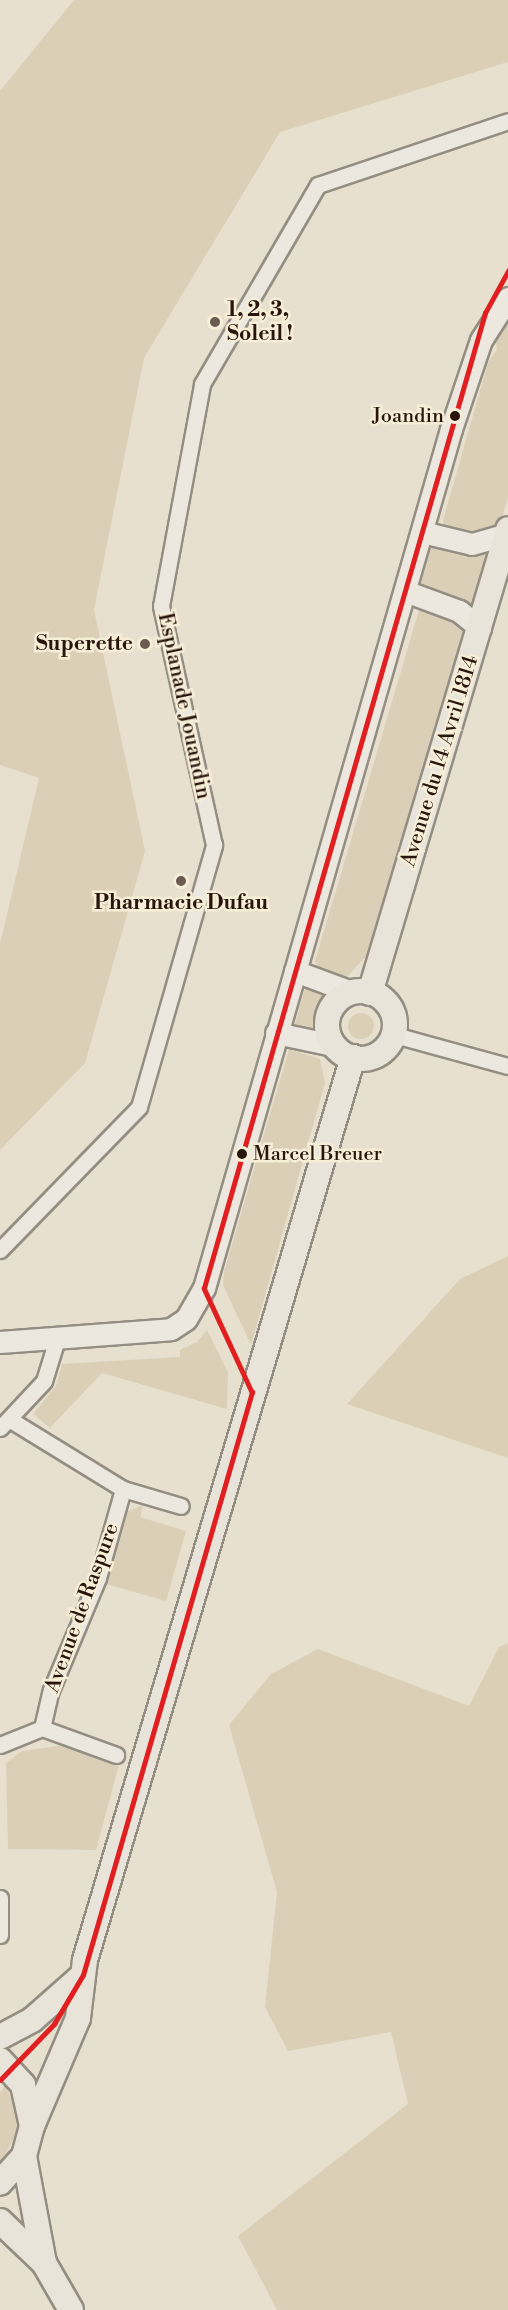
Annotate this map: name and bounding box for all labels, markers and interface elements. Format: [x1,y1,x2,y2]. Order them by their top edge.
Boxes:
place label: 1, 2, 3, Soleil ! [227,297,293,347]
marker: 1, 2, 3, Soleil ! [208,315,222,329]
place label: Joandin [372,404,444,428]
marker: Joandin [449,410,461,422]
street label: Esplanade Jouandin [152,610,216,802]
place label: Superette [36,631,133,657]
marker: Superette [138,637,152,651]
street label: Avenue du 14 Avril 1814 [396,652,484,870]
marker: Pharmacie Dufau [174,874,188,888]
place label: Pharmacie Dufau [94,890,268,916]
place label: Marcel Breuer [253,1142,382,1166]
marker: Marcel Breuer [236,1148,248,1160]
street label: Avenue de Raspure [40,1520,124,1696]

